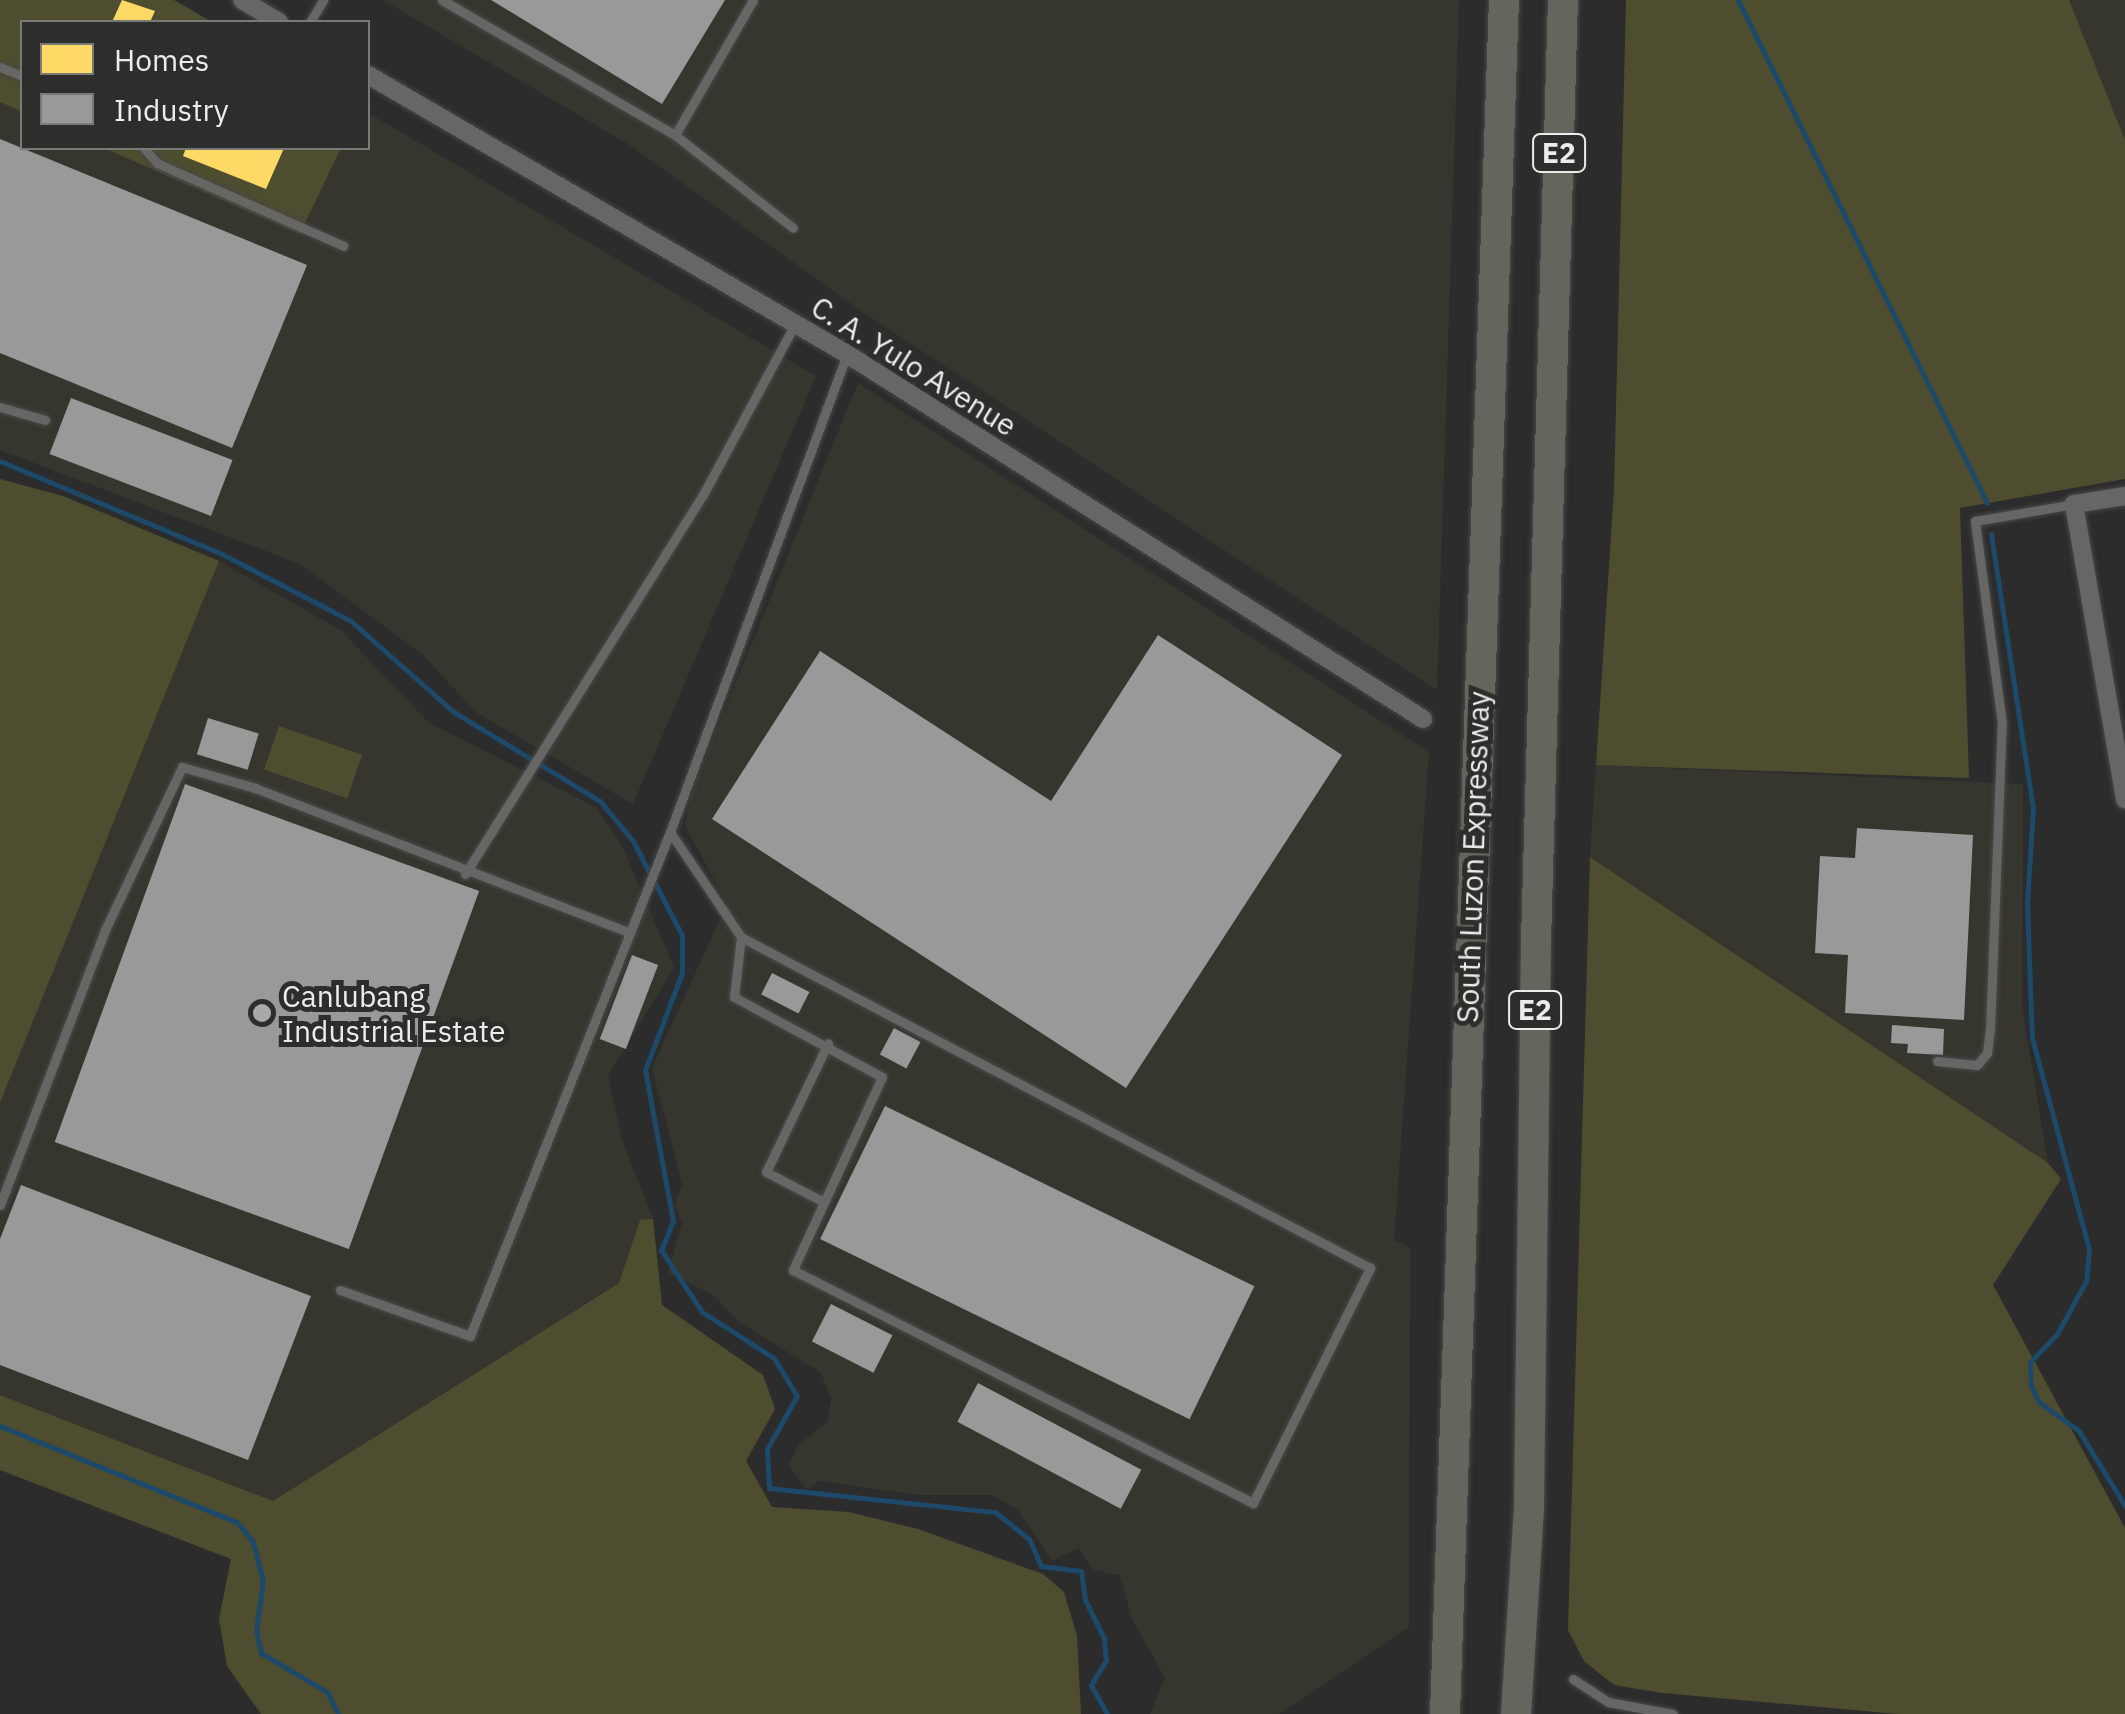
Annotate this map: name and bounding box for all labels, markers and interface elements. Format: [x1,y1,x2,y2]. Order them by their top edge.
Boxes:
legend [20,20,370,150]
text: Homes [114,40,209,79]
text: Industry [114,90,229,129]
road number: E2 [1532,130,1586,176]
street label: C. A. Yulo Avenue [805,288,1023,444]
street label: South Luzon Expressway [1449,690,1497,1024]
place label: Canlubang Industrial Estate [282,978,505,1048]
road number: E2 [1508,987,1562,1033]
marker: Canlubang Industrial Estate [251,1002,273,1024]

